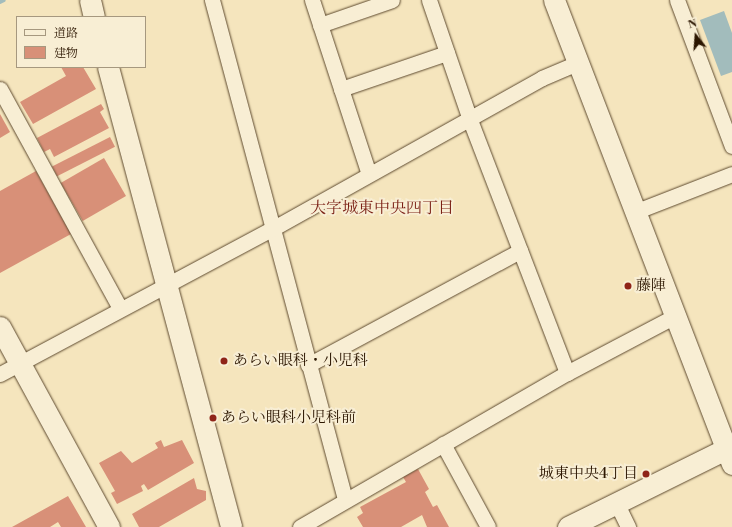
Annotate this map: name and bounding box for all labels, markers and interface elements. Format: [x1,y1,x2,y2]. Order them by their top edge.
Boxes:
legend [16,16,146,68]
north arrow [676,16,716,56]
text: N [686,17,699,32]
text: 道路 [54,26,78,41]
text: 建物 [54,46,78,61]
district label: 大字城東中央四丁目 [310,198,454,218]
place label: 藤陣 [636,277,666,295]
marker: 藤陣 [623,281,633,291]
place label: あらい眼科・小児科 [233,352,368,370]
marker: あらい眼科・小児科 [218,355,230,367]
place label: あらい眼科小児科前 [221,409,356,427]
marker: あらい眼科小児科前 [208,413,218,423]
place label: 城東中央4丁目 [539,465,638,483]
marker: 城東中央4丁目 [641,469,651,479]

